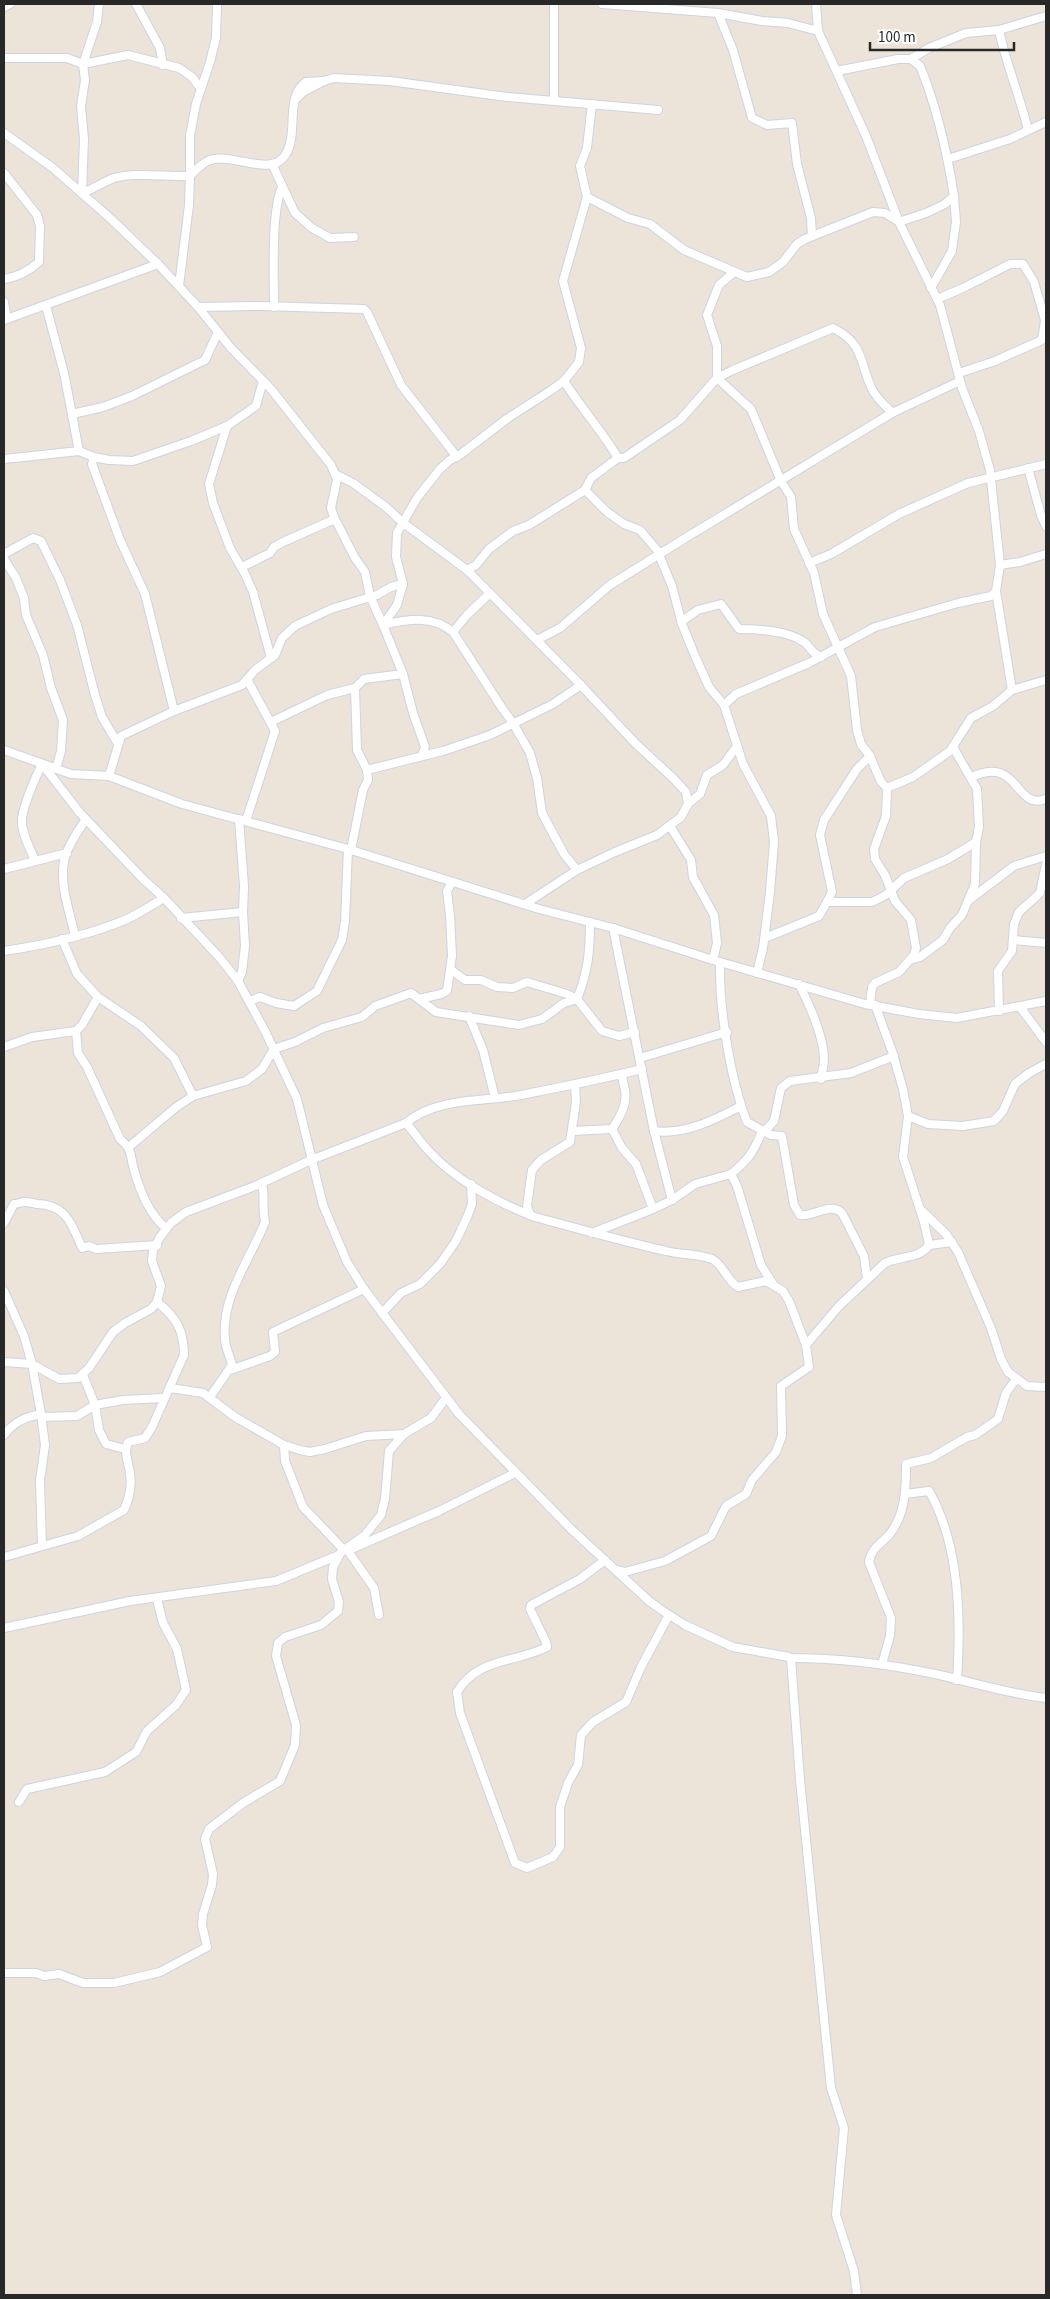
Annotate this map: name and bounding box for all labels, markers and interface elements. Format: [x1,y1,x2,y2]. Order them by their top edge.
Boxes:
scale bar [870,20,1014,52]
text: 100 m [878,27,916,48]

